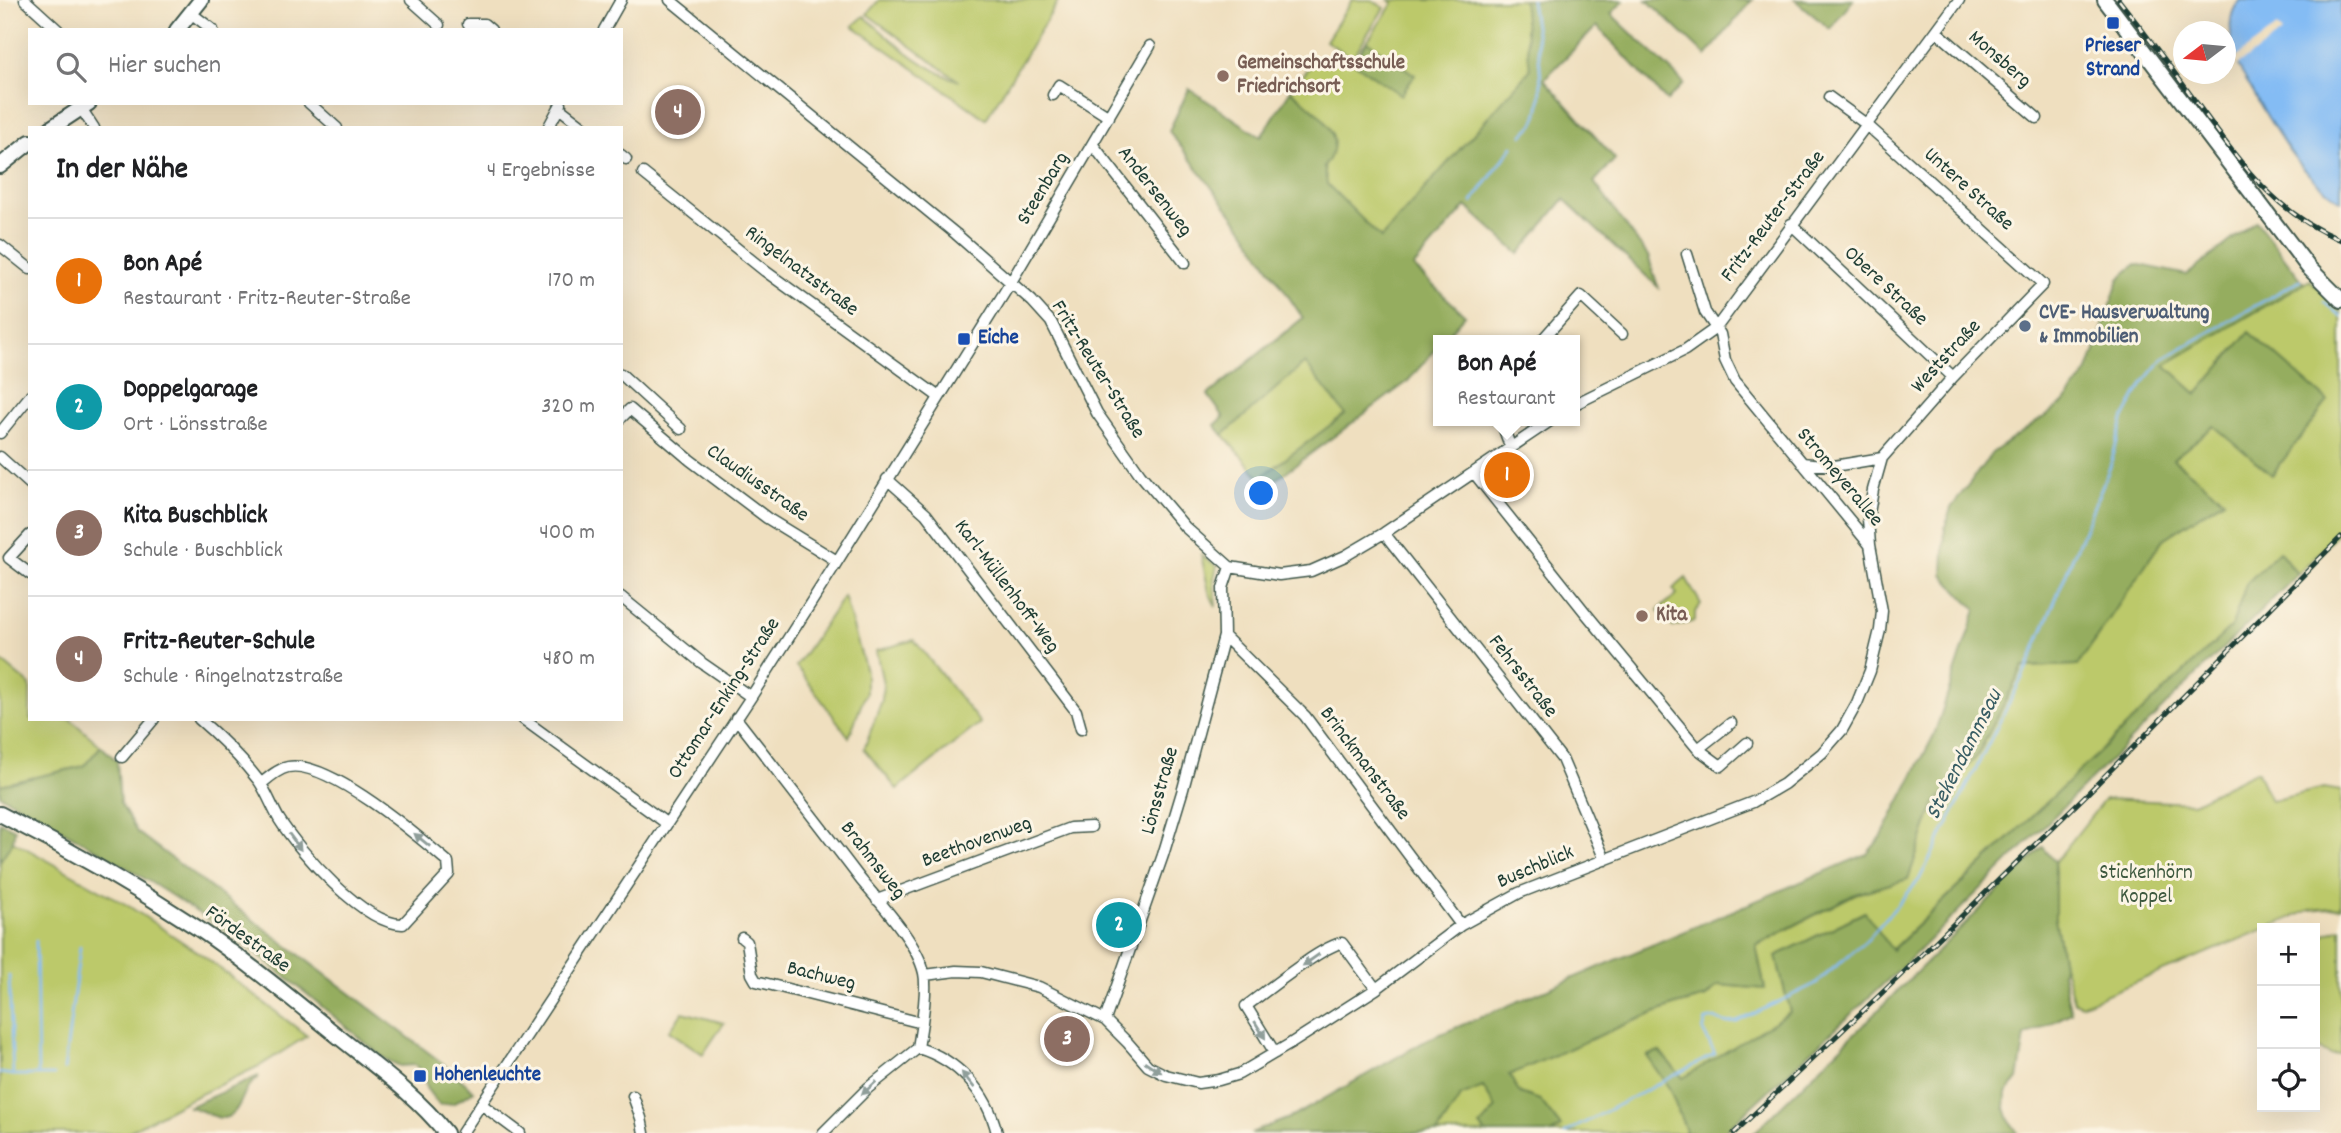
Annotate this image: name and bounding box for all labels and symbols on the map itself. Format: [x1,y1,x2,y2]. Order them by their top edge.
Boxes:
marker: Prieser Strand [2105,15,2121,31]
north arrow [2173,21,2236,84]
street label: Monsberg [1961,24,2037,96]
place label: Prieser Strand [2085,32,2142,86]
place label: Gemeinschaftsschule Friedrichsort [1237,49,1405,103]
marker: Gemeinschaftsschule Friedrichsort [1215,68,1231,84]
pin: 4 [655,86,701,138]
street label: Andersenweg [1109,140,1199,244]
street label: Untere Straße [1916,141,2020,239]
street label: Fritz-Reuter-Straße [1714,145,1834,289]
street label: Steenbarg [1010,147,1078,231]
street label: Ringelnatzstraße [738,219,864,325]
street label: Obere Straße [1836,240,1934,334]
street label: Fritz-Reuter-Straße [1042,295,1152,445]
place label: CVE- Hausverwaltung & Immobilien [2039,299,2209,353]
street label: Weststraße [1905,313,1989,401]
marker: CVE- Hausverwaltung & Immobilien [2017,318,2033,334]
place label: Eiche [978,324,1019,354]
marker: Eiche [956,331,972,347]
street label: Stromeyerallee [1788,422,1890,534]
street label: Claudiusstraße [700,437,814,531]
pin: 1 [1484,449,1530,501]
your location [1244,476,1278,510]
street label: Karl-Müllenhoff-Weg [946,514,1066,660]
place label: Kita [1656,601,1688,631]
marker: Kita [1634,608,1650,624]
street label: Ottomar-Enking-Straße [661,612,789,786]
street label: Fehrsstraße [1480,629,1564,725]
water label: Stekendammsau [1918,682,2013,826]
street label: Brinckmanstraße [1311,701,1417,827]
street label: Lönsstraße [1134,744,1188,838]
street label: Beethovenweg [918,809,1036,877]
street label: Brahmsweg [832,815,912,907]
one-way arrow [288,833,302,851]
one-way arrow [414,833,431,848]
street label: Buschblick [1493,838,1579,898]
park label: Stickenhörn Koppel [2099,859,2193,913]
street label: Fördestraße [198,899,296,981]
pin: 2 [1096,899,1142,951]
one-way arrow [1302,953,1320,967]
street label: Bachweg [783,954,859,1000]
pin: 3 [1044,1013,1090,1065]
one-way arrow [1254,1020,1267,1039]
place label: Hohenleuchte [434,1061,541,1091]
one-way arrow [1143,1061,1163,1074]
marker: Hohenleuchte [412,1068,428,1084]
one-way arrow [961,1071,976,1088]
one-way arrow [860,1080,877,1095]

